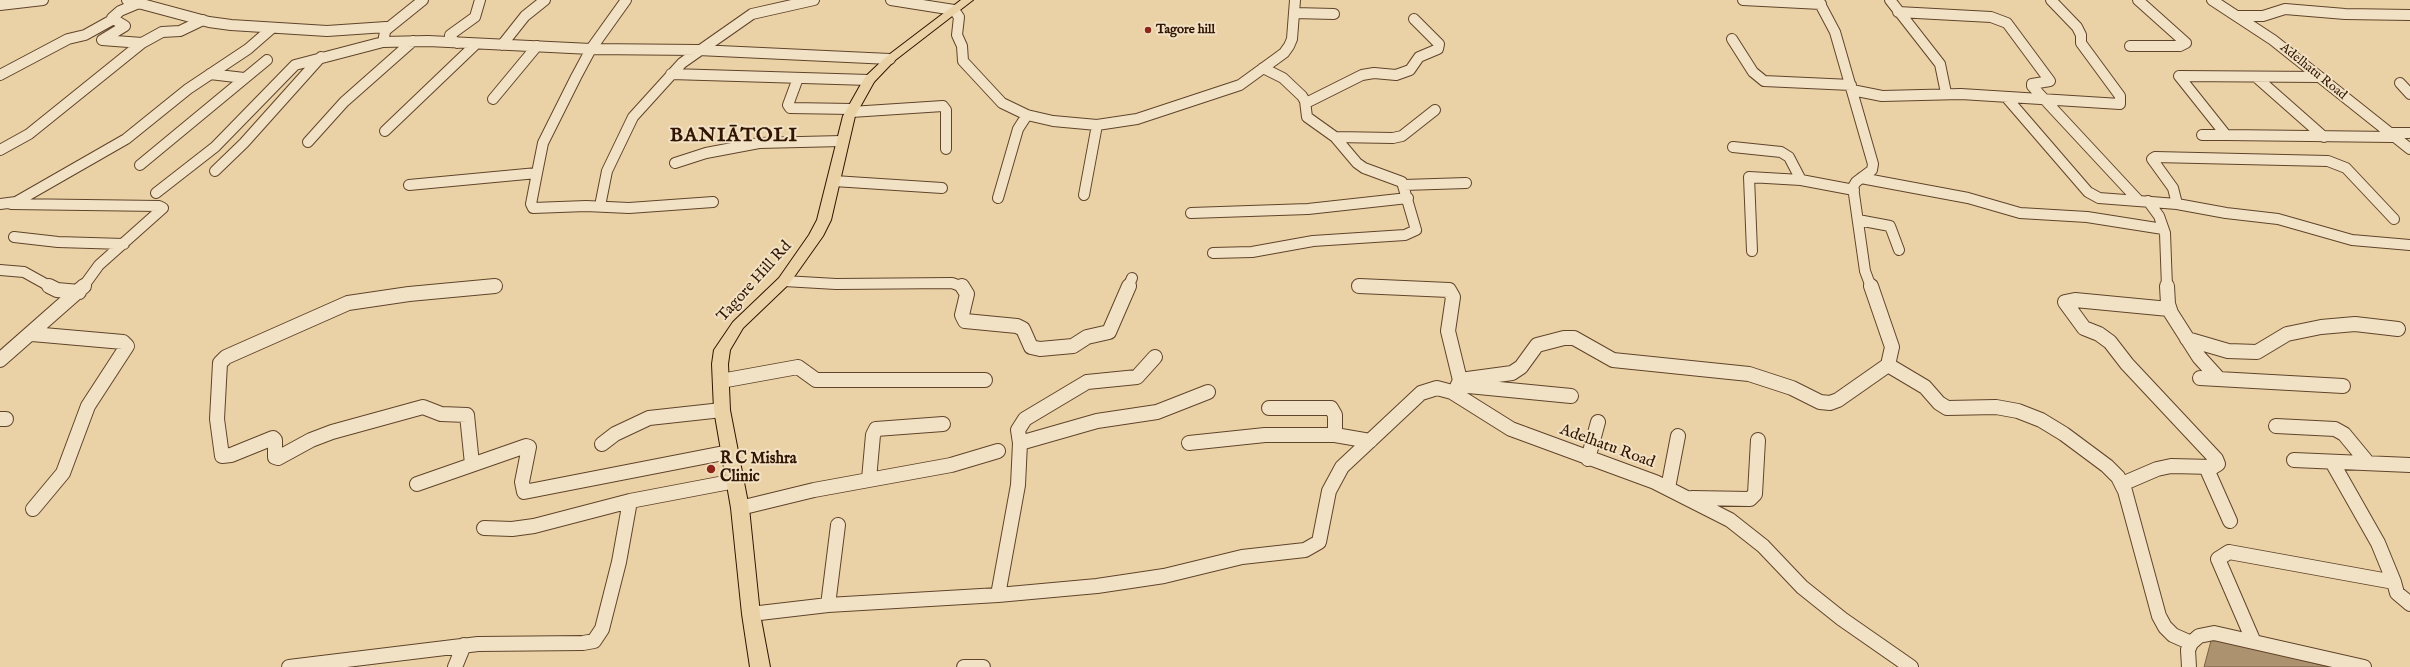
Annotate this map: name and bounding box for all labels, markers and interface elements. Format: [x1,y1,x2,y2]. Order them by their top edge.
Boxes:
place label: Tagore hill [1156,22,1215,38]
marker: Tagore hill [1143,25,1153,35]
street label: Adelhatu Road [2277,40,2349,104]
district label: BANIĀTOLI [670,125,798,149]
street label: Tagore Hill Rd [714,238,796,326]
street label: Adelhatu Road [1557,421,1657,473]
place label: R C Mishra Clinic [720,450,797,488]
marker: R C Mishra Clinic [705,463,717,475]

